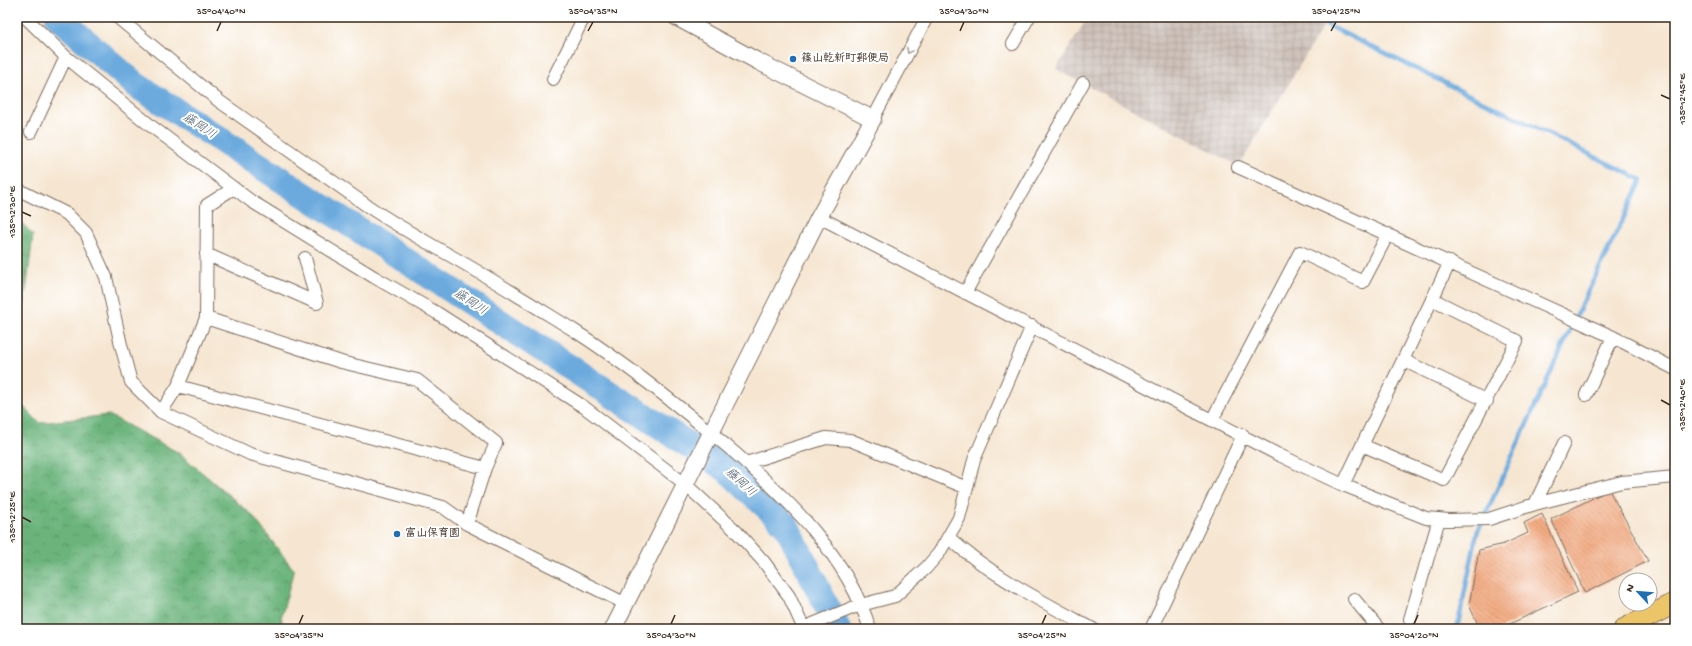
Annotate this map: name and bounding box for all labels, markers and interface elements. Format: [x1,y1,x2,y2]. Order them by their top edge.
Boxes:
text: 35°04'40"N [196,6,246,18]
text: 35°04'35"N [567,6,618,18]
text: 35°04'30"N [938,6,989,18]
text: 35°04'25"N [1311,6,1361,18]
one-way arrow [906,47,914,55]
place label: 篠山乾新町郵便局 [801,52,889,65]
marker: 篠山乾新町郵便局 [788,54,798,64]
text: 135°12'45"E [1677,73,1689,125]
water label: 藤岡川 [180,110,218,143]
text: 135°12'30"E [7,185,19,239]
water label: 藤岡川 [451,286,489,319]
text: 135°12'40"E [1677,379,1689,432]
water label: 藤岡川 [722,465,759,500]
text: 135°12'25"E [7,491,19,544]
place label: 富山保育園 [405,527,460,540]
marker: 富山保育園 [392,529,402,539]
north arrow [1618,572,1658,612]
text: N [1624,583,1638,594]
text: 35°04'35"N [273,630,324,642]
text: 35°04'30"N [645,630,696,642]
text: 35°04'25"N [1017,630,1067,642]
text: 35°04'20"N [1388,630,1439,642]

